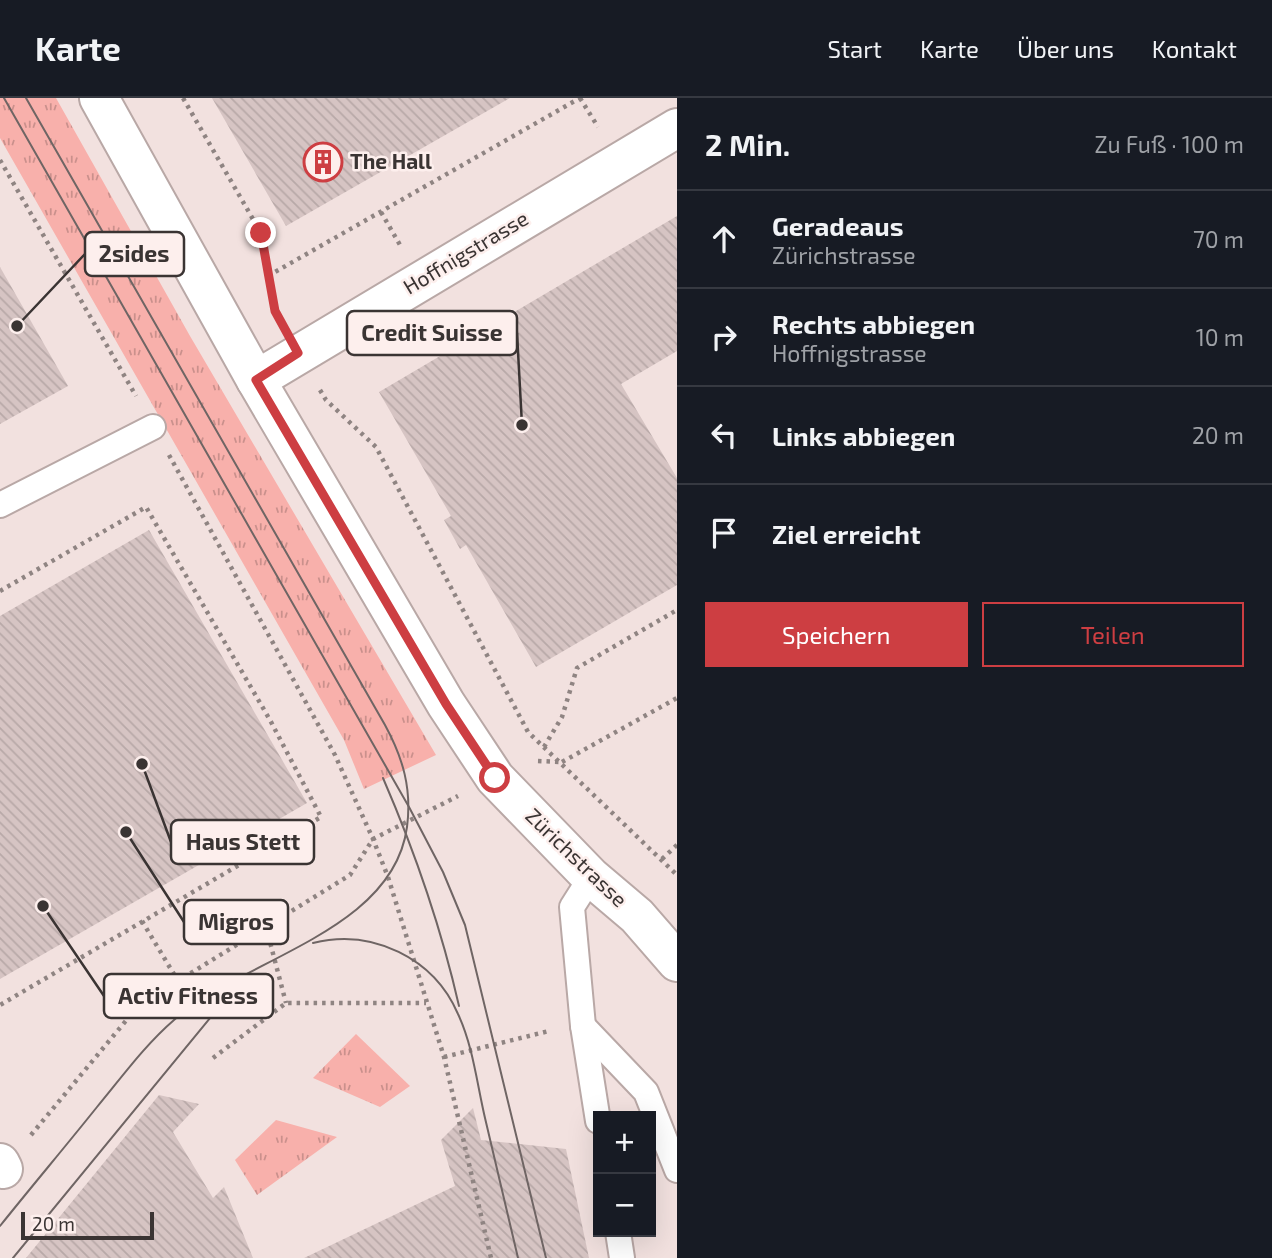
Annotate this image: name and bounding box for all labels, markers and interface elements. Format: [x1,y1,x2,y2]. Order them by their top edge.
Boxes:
text: Karte [35,28,121,68]
text: Start [828,34,882,63]
text: Karte [920,34,979,63]
text: Über uns [1017,34,1114,63]
text: Kontakt [1152,34,1237,63]
text: 2 Min. [705,126,790,162]
text: Zu Fuß · 100 m [1095,130,1244,158]
building icon: The Hall [302,141,344,183]
place label: The Hall [350,148,432,173]
street label: Hoffnigstrasse [398,205,532,299]
text: Geradeaus [772,210,904,241]
route end [245,217,276,248]
icon: ahead [705,220,743,258]
text: 70 m [1193,225,1244,253]
callout: 2sides [85,232,184,276]
text: 2sides [99,239,169,267]
text: Zürichstrasse [772,241,916,269]
text: Rechts abbiegen [772,308,975,339]
callout: Credit Suisse [347,311,517,355]
text: Credit Suisse [361,318,503,346]
icon: right [705,318,743,356]
text: 10 m [1196,323,1244,351]
text: Hoffnigstrasse [772,339,927,367]
icon: left [705,416,743,454]
text: Links abbiegen [772,420,956,451]
text: 20 m [1192,421,1244,449]
icon: arrive [705,514,743,552]
text: Ziel erreicht [772,518,921,549]
button: Speichern [705,602,968,667]
button: Teilen [982,602,1244,667]
route start [479,762,510,793]
street label: Zürichstrasse [521,802,633,911]
callout: Haus Stett [171,820,314,864]
text: Haus Stett [186,827,300,855]
callout: Migros [184,900,288,944]
text: Migros [198,907,274,935]
callout: Activ Fitness [104,974,273,1018]
text: Activ Fitness [118,981,258,1009]
map controls [593,1111,656,1237]
button: + [593,1111,656,1174]
button: − [593,1174,656,1237]
scale bar [21,1209,154,1241]
text: 20 m [32,1212,75,1235]

